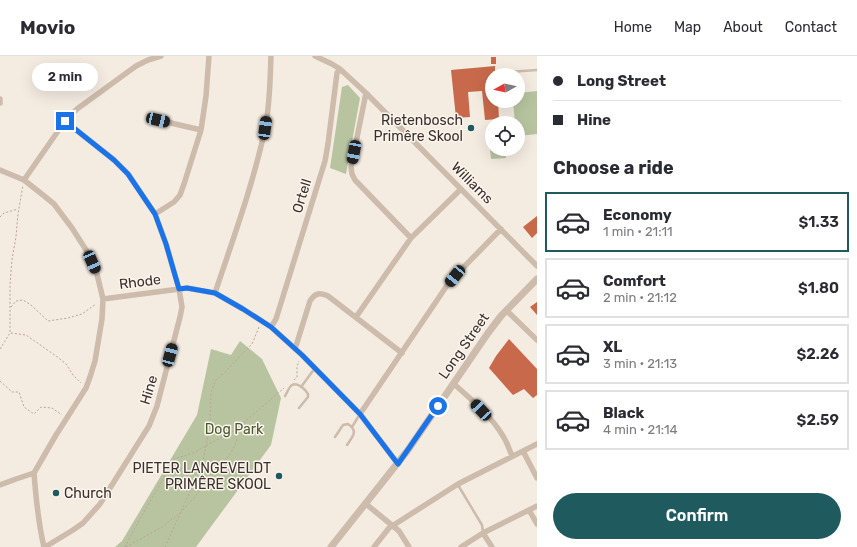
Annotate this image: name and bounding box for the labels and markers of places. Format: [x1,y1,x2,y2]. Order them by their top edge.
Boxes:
place label: Rietenbosch Primêre Skool [374,112,463,145]
marker: Rietenbosch Primêre Skool [466,123,476,133]
place label: PIETER LANGEVELDT PRIMÊRE SKOOL [133,460,271,493]
marker: PIETER LANGEVELDT PRIMÊRE SKOOL [274,471,284,481]
place label: Church [64,485,112,502]
marker: Church [51,488,61,498]

